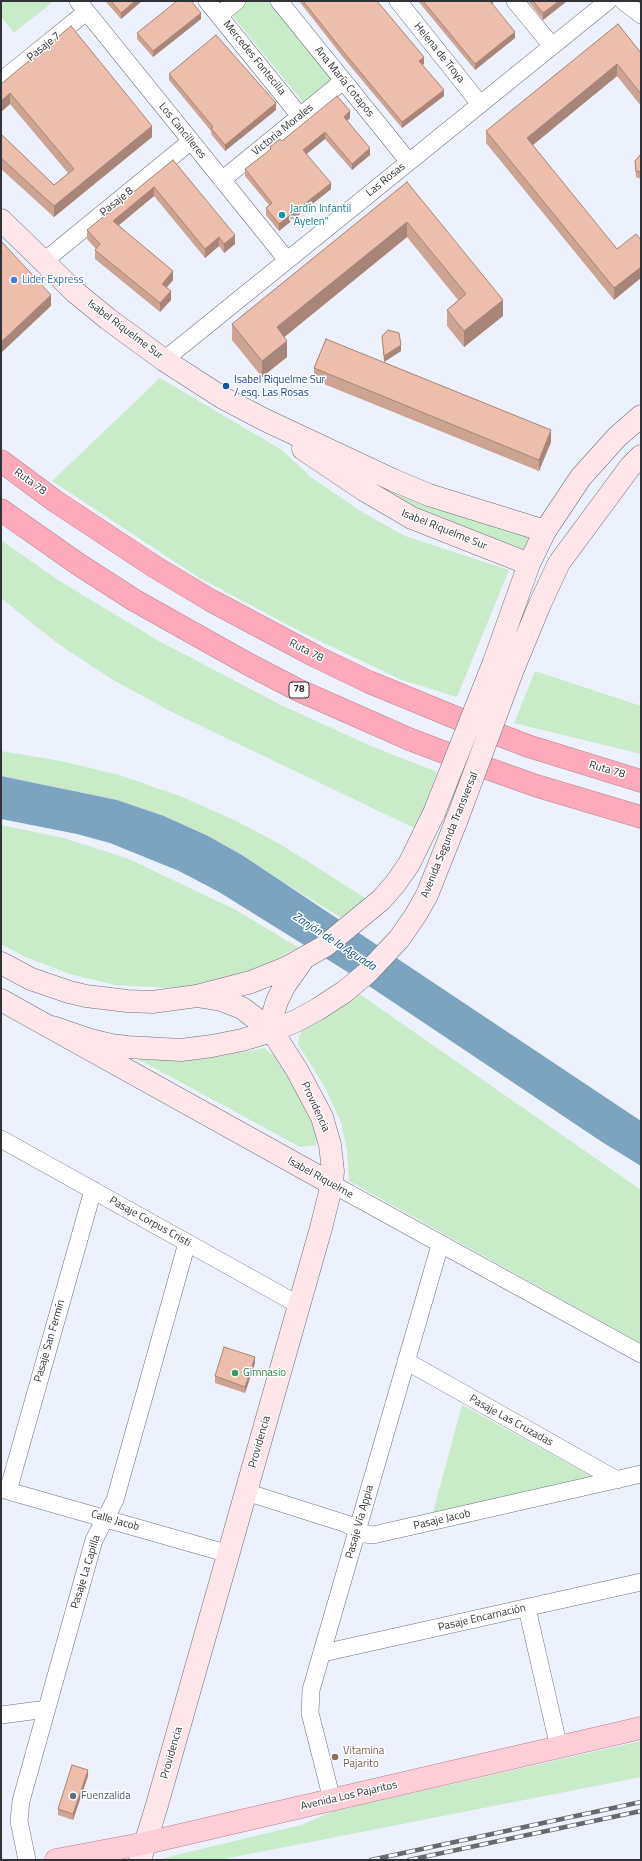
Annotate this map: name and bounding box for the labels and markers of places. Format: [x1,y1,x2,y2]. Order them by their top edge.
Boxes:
place label: Jardín Infantil "Ayelen" [290,202,351,228]
marker: Jardín Infantil "Ayelen" [277,210,287,220]
place label: Lider Express [22,273,84,287]
marker: Lider Express [9,275,19,285]
place label: Isabel Riquelme Sur / esq. Las Rosas [234,373,325,399]
marker: Isabel Riquelme Sur / esq. Las Rosas [221,381,231,391]
place label: Gimnasio [243,1366,286,1380]
marker: Gimnasio [230,1368,240,1378]
place label: Vitamina Pajarito [343,1744,384,1770]
marker: Vitamina Pajarito [330,1752,340,1762]
place label: Fuenzalida [81,1789,131,1803]
marker: Fuenzalida [68,1791,78,1801]

